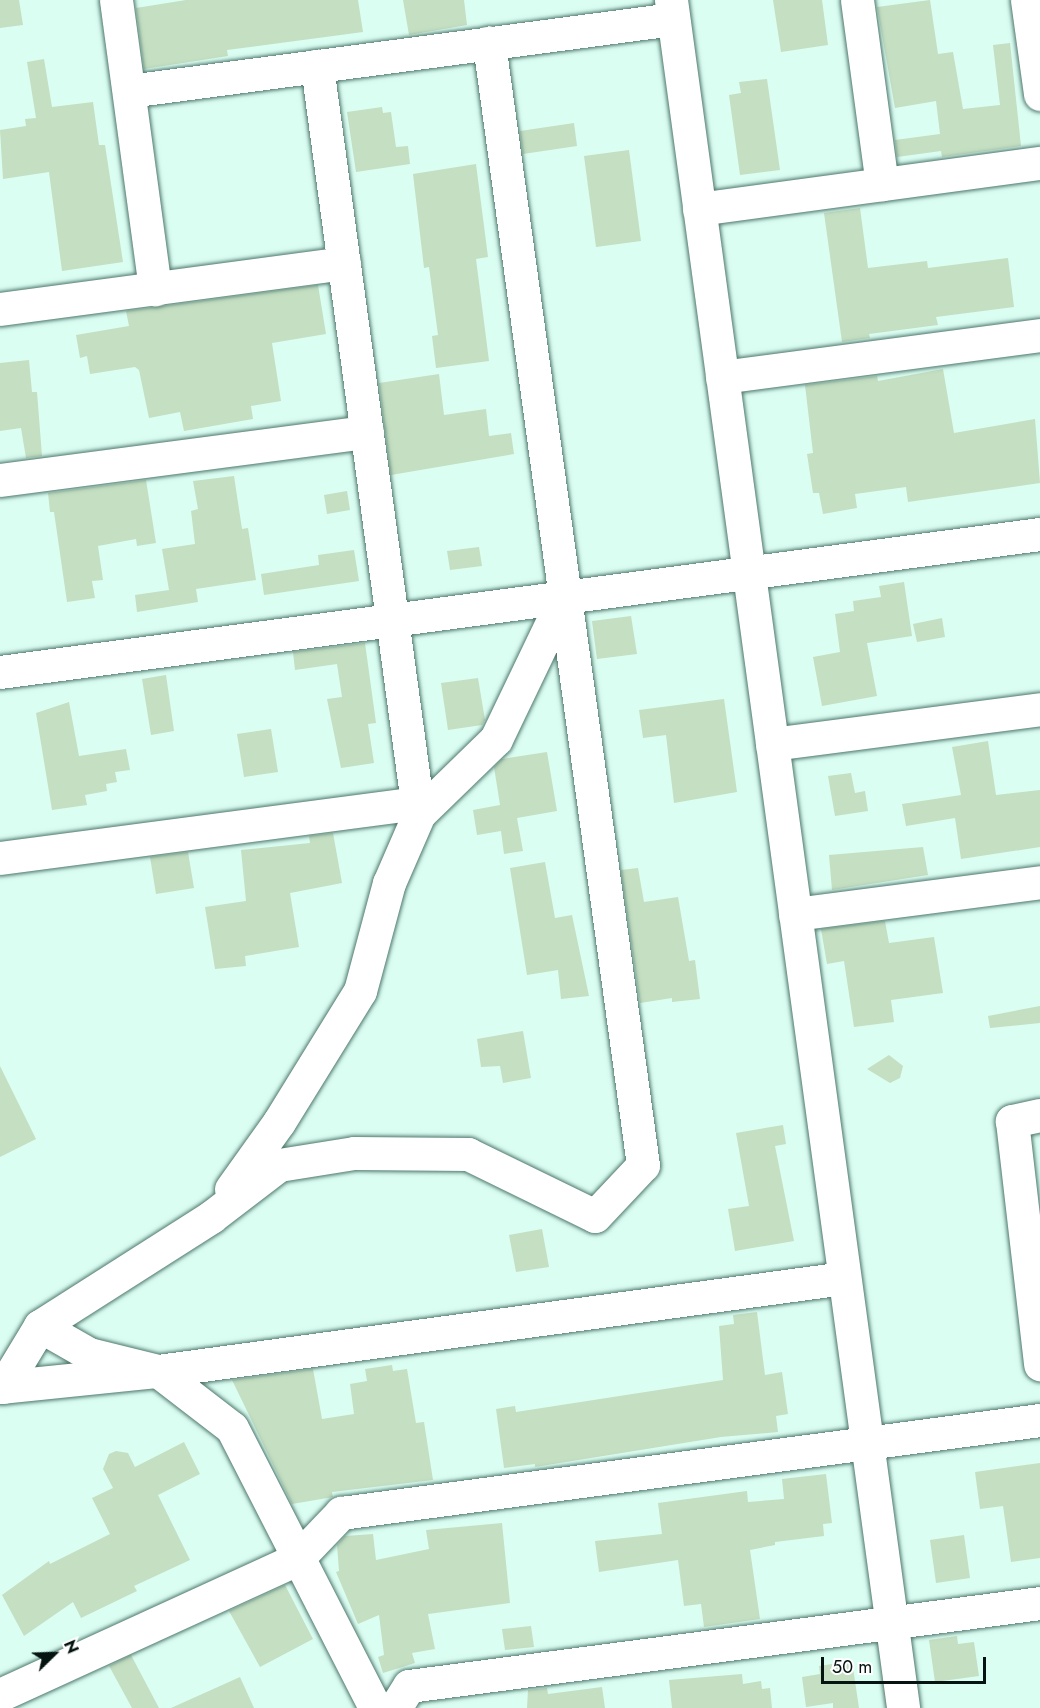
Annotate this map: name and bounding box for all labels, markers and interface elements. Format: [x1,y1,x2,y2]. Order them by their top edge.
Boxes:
north arrow [24,1624,84,1684]
text: N [58,1636,84,1657]
scale bar [824,1645,989,1683]
text: 50 m [832,1654,872,1680]

